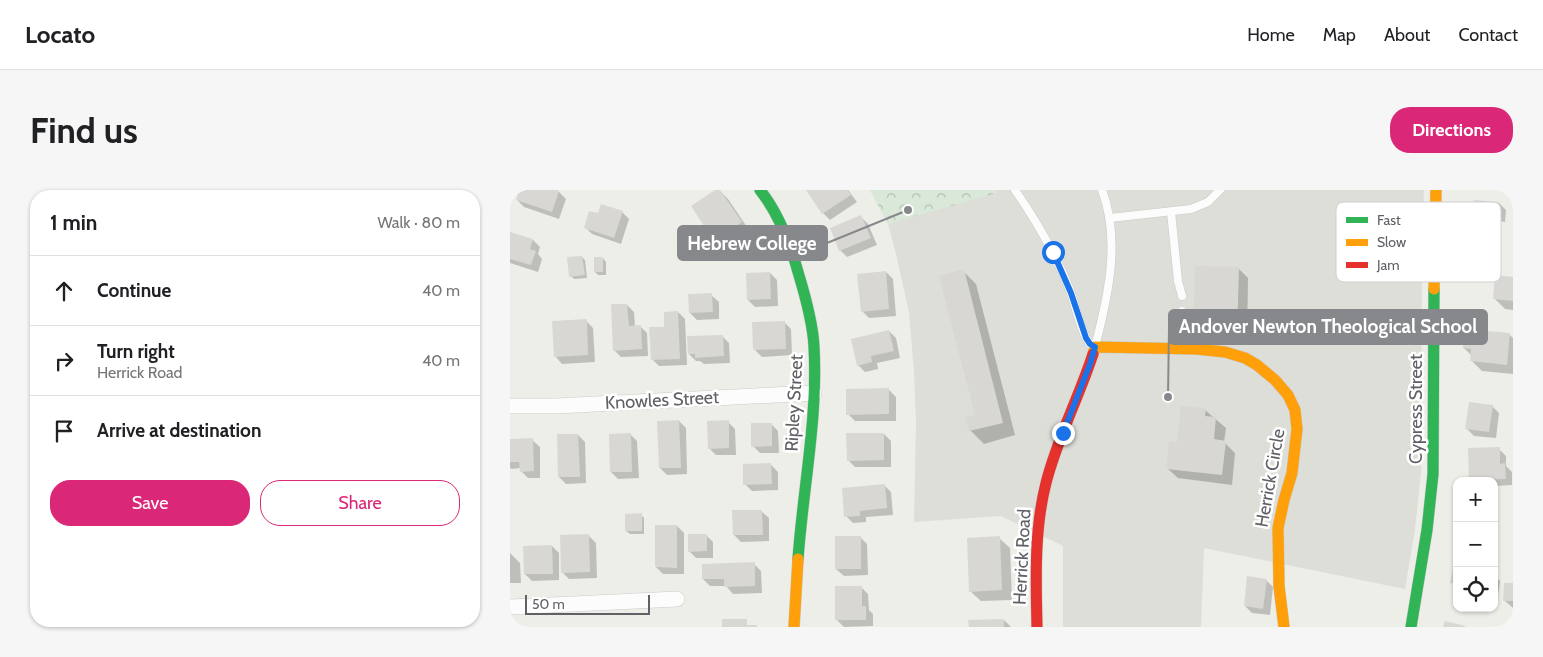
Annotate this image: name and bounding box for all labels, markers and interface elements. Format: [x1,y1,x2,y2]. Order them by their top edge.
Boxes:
text: Locato [25,20,95,49]
text: Home [1247,24,1295,46]
text: Map [1323,24,1356,46]
text: About [1384,24,1430,46]
text: Contact [1458,24,1518,46]
button: Directions [1390,107,1513,153]
text: Find us [30,109,138,152]
legend [1336,202,1501,282]
text: 1 min [50,210,97,235]
text: Fast [1377,211,1401,229]
text: Walk · 80 m [377,213,460,232]
callout: Hebrew College [678,226,827,260]
text: Hebrew College [687,232,817,255]
text: Slow [1377,233,1406,251]
route start [1042,241,1065,264]
text: Jam [1376,256,1399,274]
icon: ahead [50,277,78,305]
text: Continue [97,279,171,302]
text: 40 m [422,281,460,300]
callout: Andover Newton Theological School [1169,310,1487,344]
text: Andover Newton Theological School [1179,315,1477,338]
text: Turn right [97,340,175,363]
icon: right [50,347,78,375]
text: 40 m [422,351,460,370]
street label: Ripley Street [780,354,808,452]
street label: Cypress Street [1405,354,1427,464]
text: Herrick Road [97,363,183,382]
street label: Knowles Street [604,386,720,414]
icon: arrive [50,417,78,445]
text: Arrive at destination [97,419,261,442]
route end [1052,422,1075,445]
street label: Herrick Circle [1251,427,1289,529]
map controls [1453,477,1498,612]
button: + [1453,477,1498,522]
button: Save [50,480,250,526]
button: Share [260,480,460,526]
street label: Herrick Road [1008,508,1036,606]
button: − [1453,522,1498,567]
button: locate [1453,567,1498,612]
scale bar [525,592,650,615]
text: 50 m [532,595,565,613]

